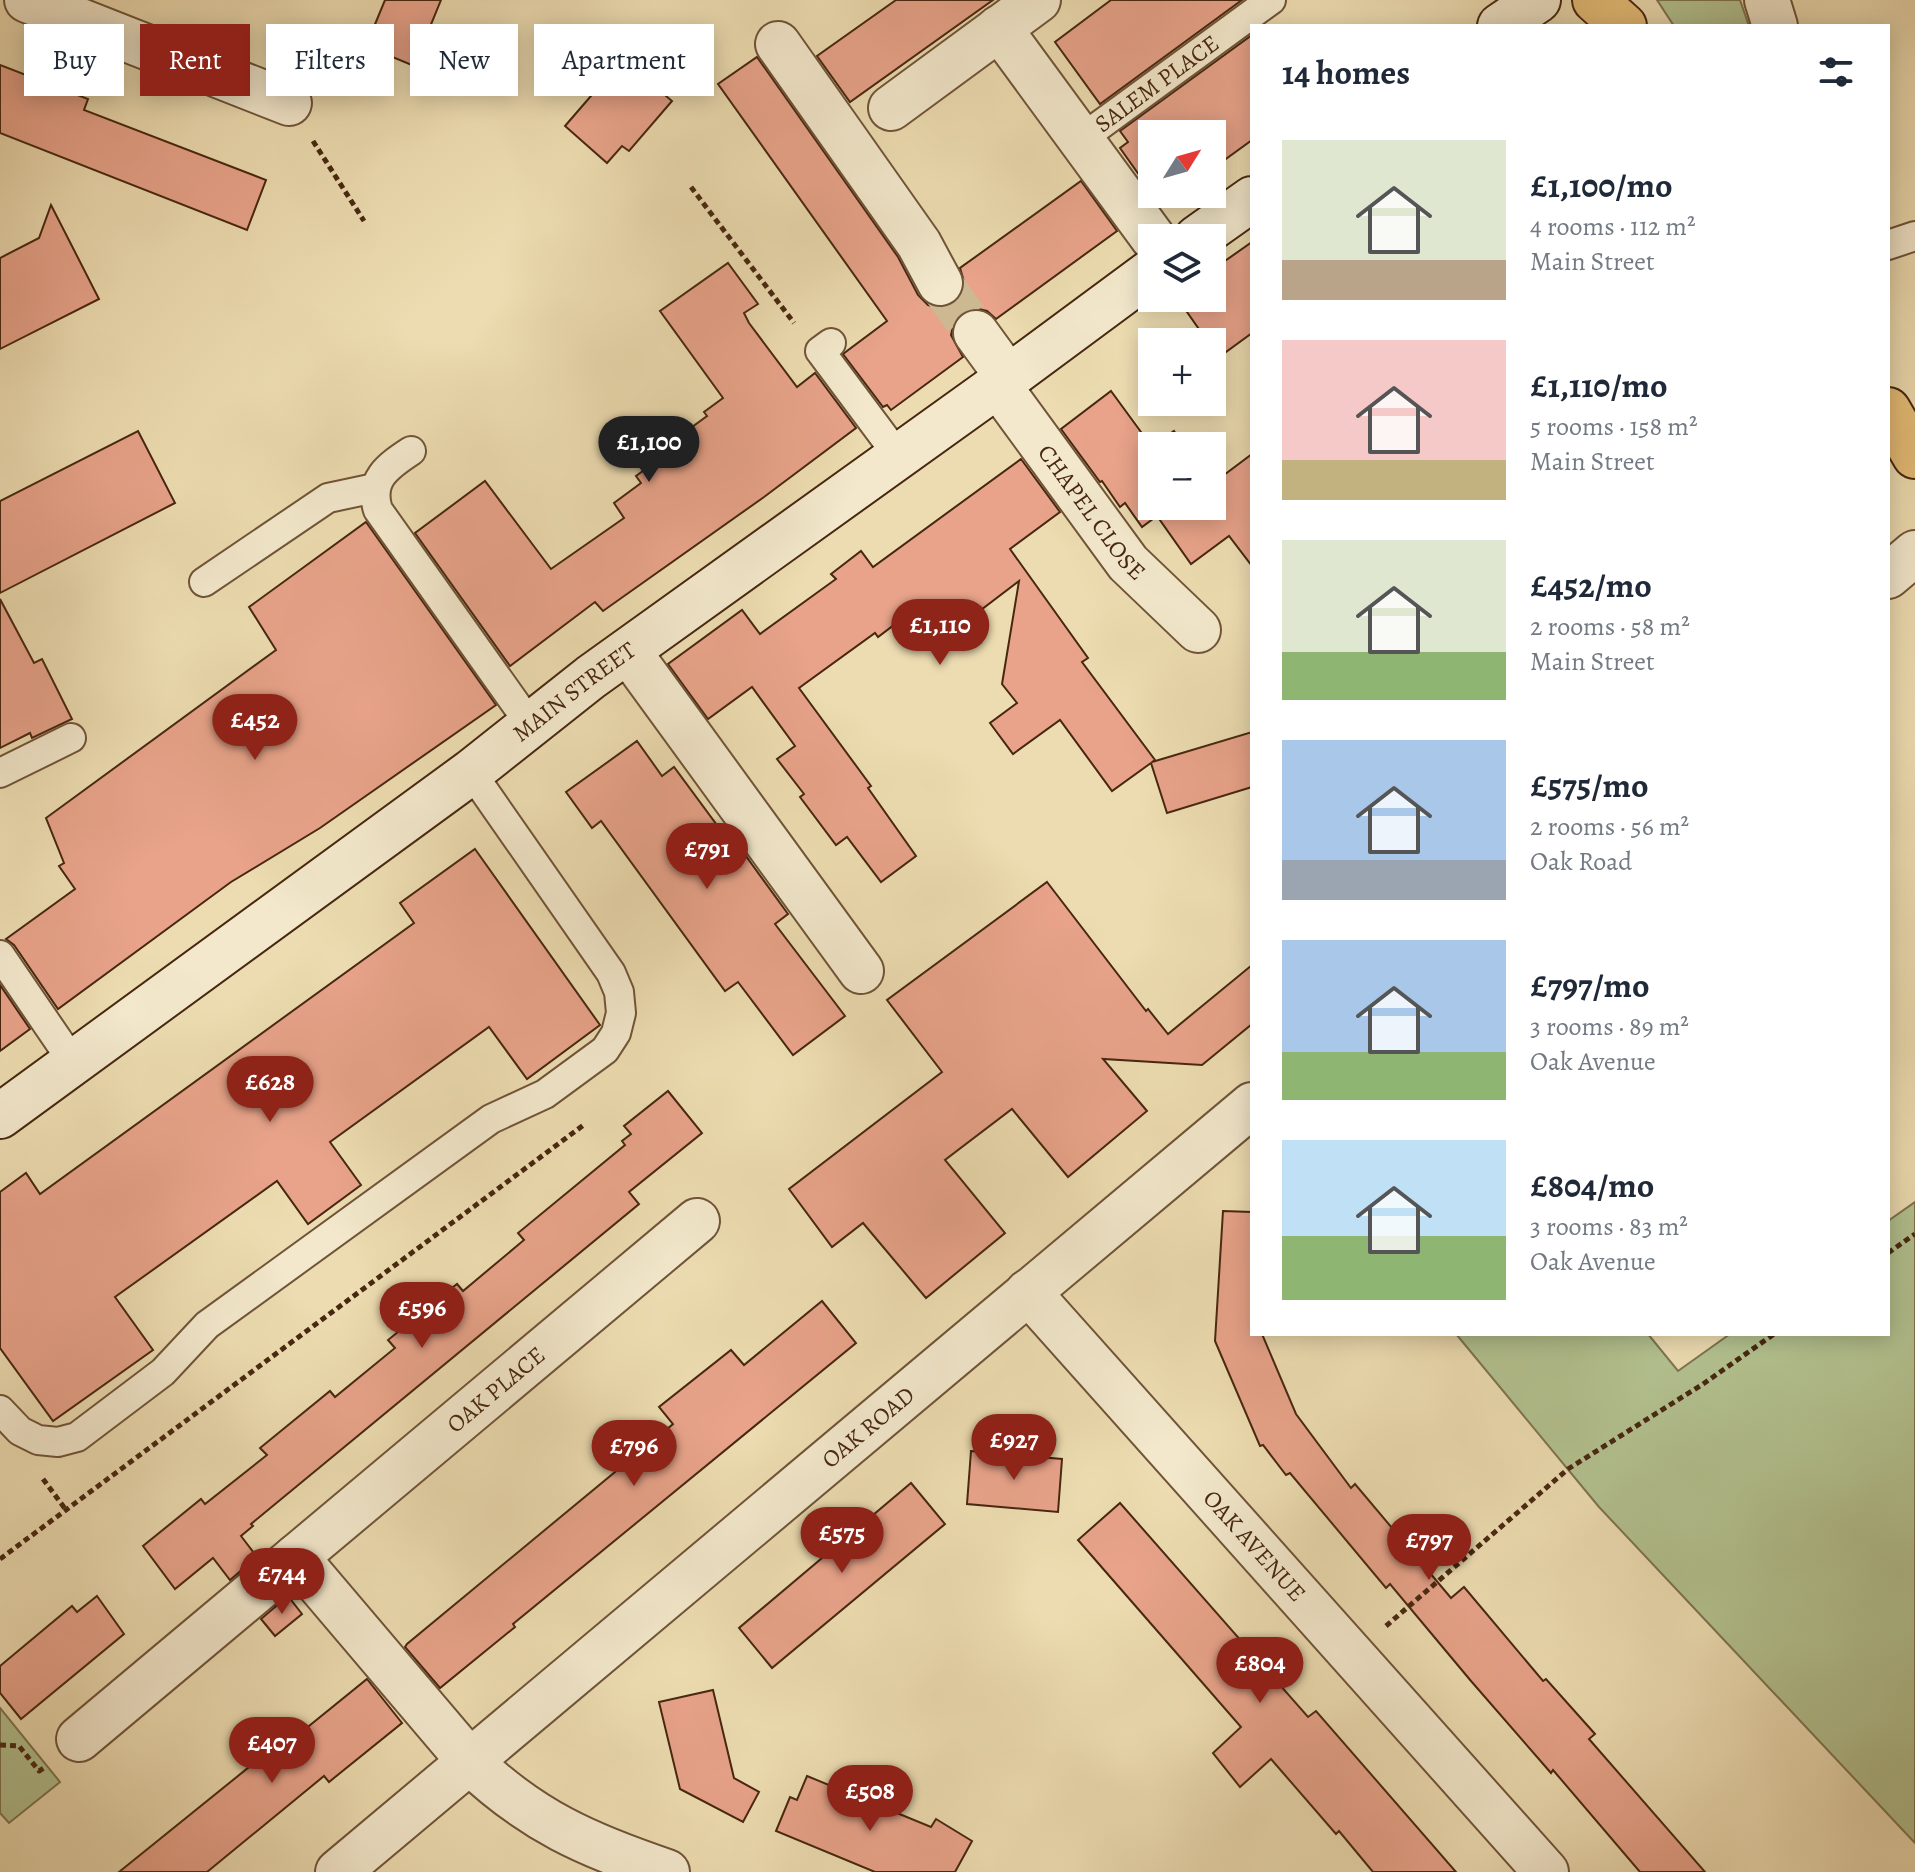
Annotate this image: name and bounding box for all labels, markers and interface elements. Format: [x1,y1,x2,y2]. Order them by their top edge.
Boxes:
chip: Buy [24,24,124,96]
chip: Rent [140,24,250,96]
chip: Filters [266,24,394,96]
chip: New [410,24,518,96]
chip: Apartment [534,24,714,96]
street label: SALEM PLACE [1088,27,1226,140]
text: 14 homes [1282,49,1410,96]
icon: filters [1814,50,1858,94]
north arrow [1138,120,1226,208]
map controls [1138,120,1226,520]
text: £1,100/mo [1530,162,1673,209]
icon: home [1346,172,1442,268]
text: 4 rooms · 112 m² [1530,209,1696,244]
button: layers [1138,224,1226,312]
text: Main Street [1530,244,1655,279]
button: + [1138,328,1226,416]
text: £1,110/mo [1530,362,1668,409]
icon: home [1346,372,1442,468]
text: 5 rooms · 158 m² [1530,409,1697,444]
pin: £1,100 [584,416,714,484]
text: £1,100 [616,424,682,459]
button: − [1138,432,1226,520]
street label: CHAPEL CLOSE [1030,438,1152,587]
text: Main Street [1530,444,1655,479]
text: £452/mo [1530,562,1652,609]
icon: home [1346,572,1442,668]
pin: £1,110 [875,599,1005,667]
text: £1,110 [909,607,971,642]
text: 2 rooms · 58 m² [1530,609,1690,644]
street label: MAIN STREET [506,634,642,749]
text: Main Street [1530,644,1655,679]
pin: £452 [208,694,302,762]
text: £452 [230,702,280,737]
text: £575/mo [1530,762,1648,809]
icon: home [1346,772,1442,868]
text: 2 rooms · 56 m² [1530,809,1689,844]
pin: £791 [660,823,754,891]
text: £791 [684,831,730,866]
text: Oak Road [1530,844,1632,879]
text: £797/mo [1530,962,1650,1009]
icon: home [1346,972,1442,1068]
text: 3 rooms · 89 m² [1530,1009,1689,1044]
text: Oak Avenue [1530,1044,1656,1079]
pin: £628 [223,1056,317,1124]
text: £628 [245,1064,295,1099]
text: £804/mo [1530,1162,1654,1209]
icon: home [1346,1172,1442,1268]
text: 3 rooms · 83 m² [1530,1209,1688,1244]
text: Oak Avenue [1530,1244,1656,1279]
pin: £596 [375,1282,469,1350]
text: £596 [398,1290,446,1325]
street label: OAK PLACE [440,1339,552,1440]
street label: OAK ROAD [815,1379,921,1475]
pin: £927 [967,1414,1061,1482]
pin: £796 [587,1420,681,1488]
text: £927 [989,1422,1039,1457]
text: £796 [610,1428,658,1463]
street label: OAK AVENUE [1196,1483,1313,1608]
pin: £575 [795,1507,889,1575]
pin: £797 [1382,1514,1476,1582]
text: £575 [819,1515,865,1550]
text: £797 [1405,1522,1453,1557]
pin: £744 [235,1548,329,1616]
text: £744 [257,1556,307,1591]
pin: £804 [1213,1637,1307,1705]
text: £804 [1234,1645,1286,1680]
pin: £407 [225,1717,319,1785]
text: £407 [247,1725,297,1760]
pin: £508 [823,1765,917,1833]
text: £508 [845,1773,895,1808]

